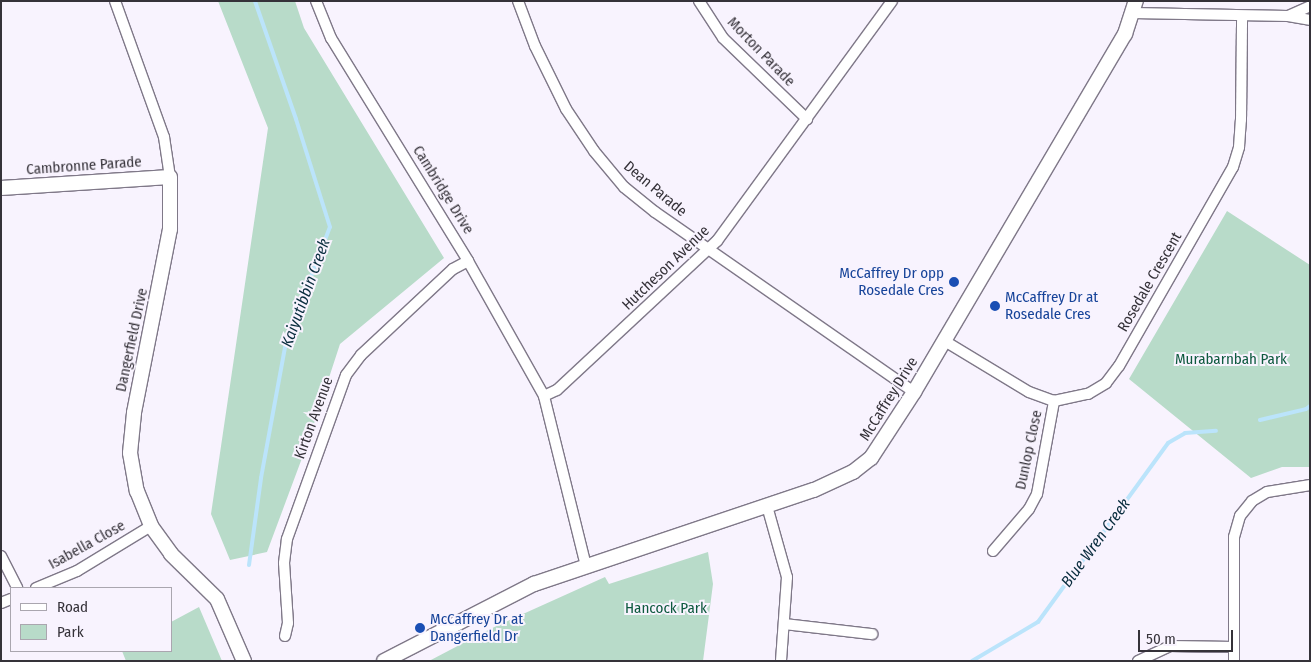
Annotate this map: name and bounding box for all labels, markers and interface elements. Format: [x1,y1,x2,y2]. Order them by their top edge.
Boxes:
street label: Morton Parade [723,13,799,91]
street label: Cambridge Drive [409,142,477,238]
street label: Cambronne Parade [26,153,142,179]
street label: Dean Parade [620,157,690,221]
street label: Hutcheson Avenue [619,222,713,314]
street label: Rosedale Crescent [1114,229,1186,335]
water label: Kaiyutibbin Creek [277,236,335,350]
place label: McCaffrey Dr opp Rosedale Cres [839,264,944,299]
marker: McCaffrey Dr opp Rosedale Cres [948,276,960,288]
street label: Dangerfield Drive [112,286,152,394]
place label: McCaffrey Dr at Rosedale Cres [1005,288,1098,323]
marker: McCaffrey Dr at Rosedale Cres [989,300,1001,312]
park label: Murabarnbah Park [1175,351,1287,369]
street label: McCaffrey Drive [856,354,922,444]
street label: Kirton Avenue [291,375,337,461]
street label: Dunlop Close [1012,409,1046,491]
water label: Blue Wren Creek [1057,495,1135,591]
street label: Isabella Close [46,517,128,573]
legend [10,587,172,652]
text: Road [57,598,88,616]
park label: Hancock Park [625,600,707,618]
place label: McCaffrey Dr at Dangerfield Dr [430,610,523,645]
scale bar [1141,620,1236,652]
marker: McCaffrey Dr at Dangerfield Dr [414,622,426,634]
text: Park [57,623,84,641]
text: 50 m [1146,630,1176,648]

